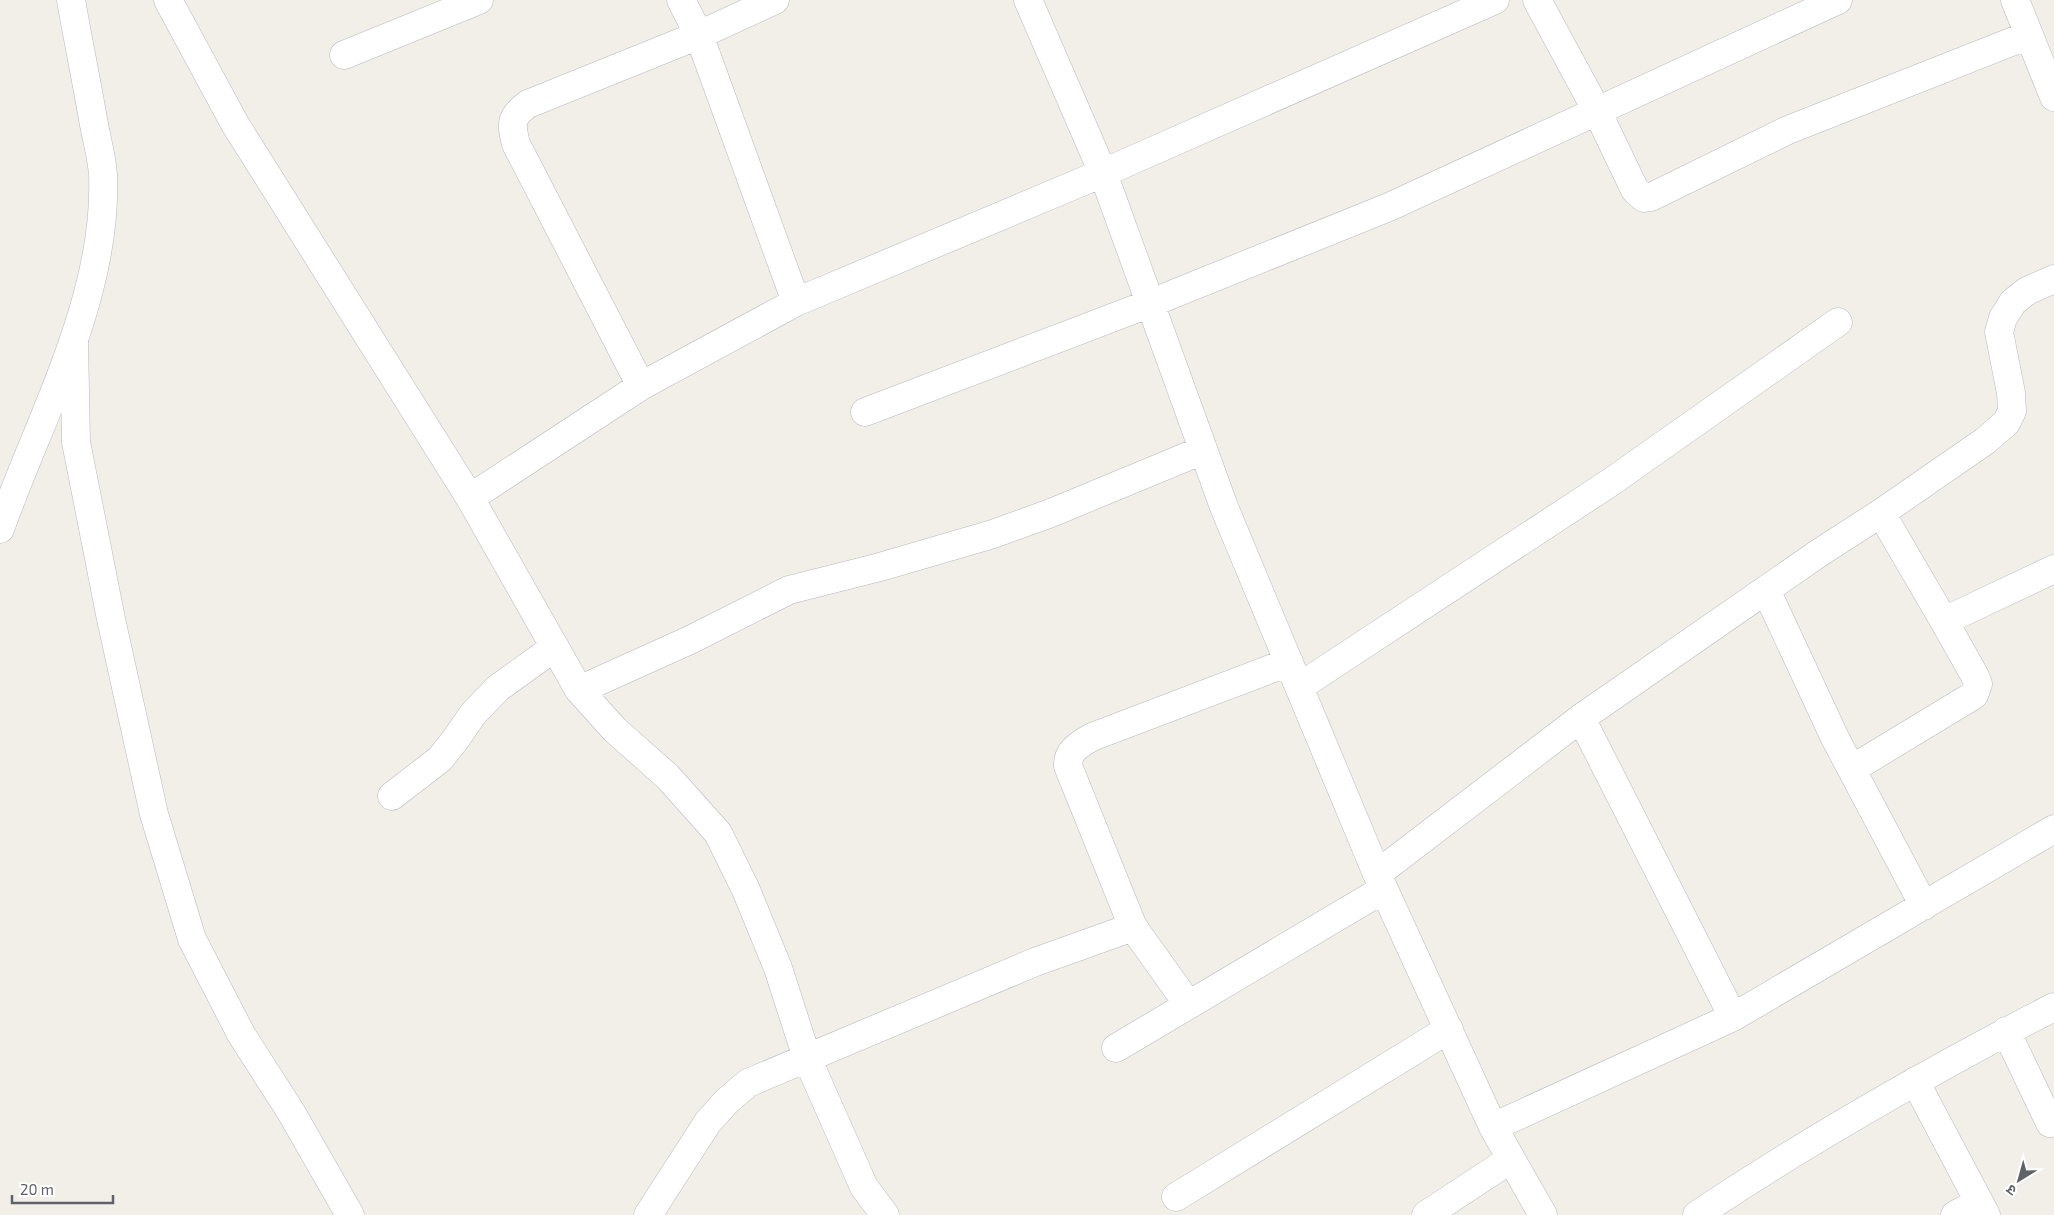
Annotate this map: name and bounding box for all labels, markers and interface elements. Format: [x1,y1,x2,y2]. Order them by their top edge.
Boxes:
north arrow [1994,1155,2044,1205]
scale bar [12,1172,114,1204]
text: 20 m [20,1180,54,1198]
text: उ [2002,1181,2019,1200]

